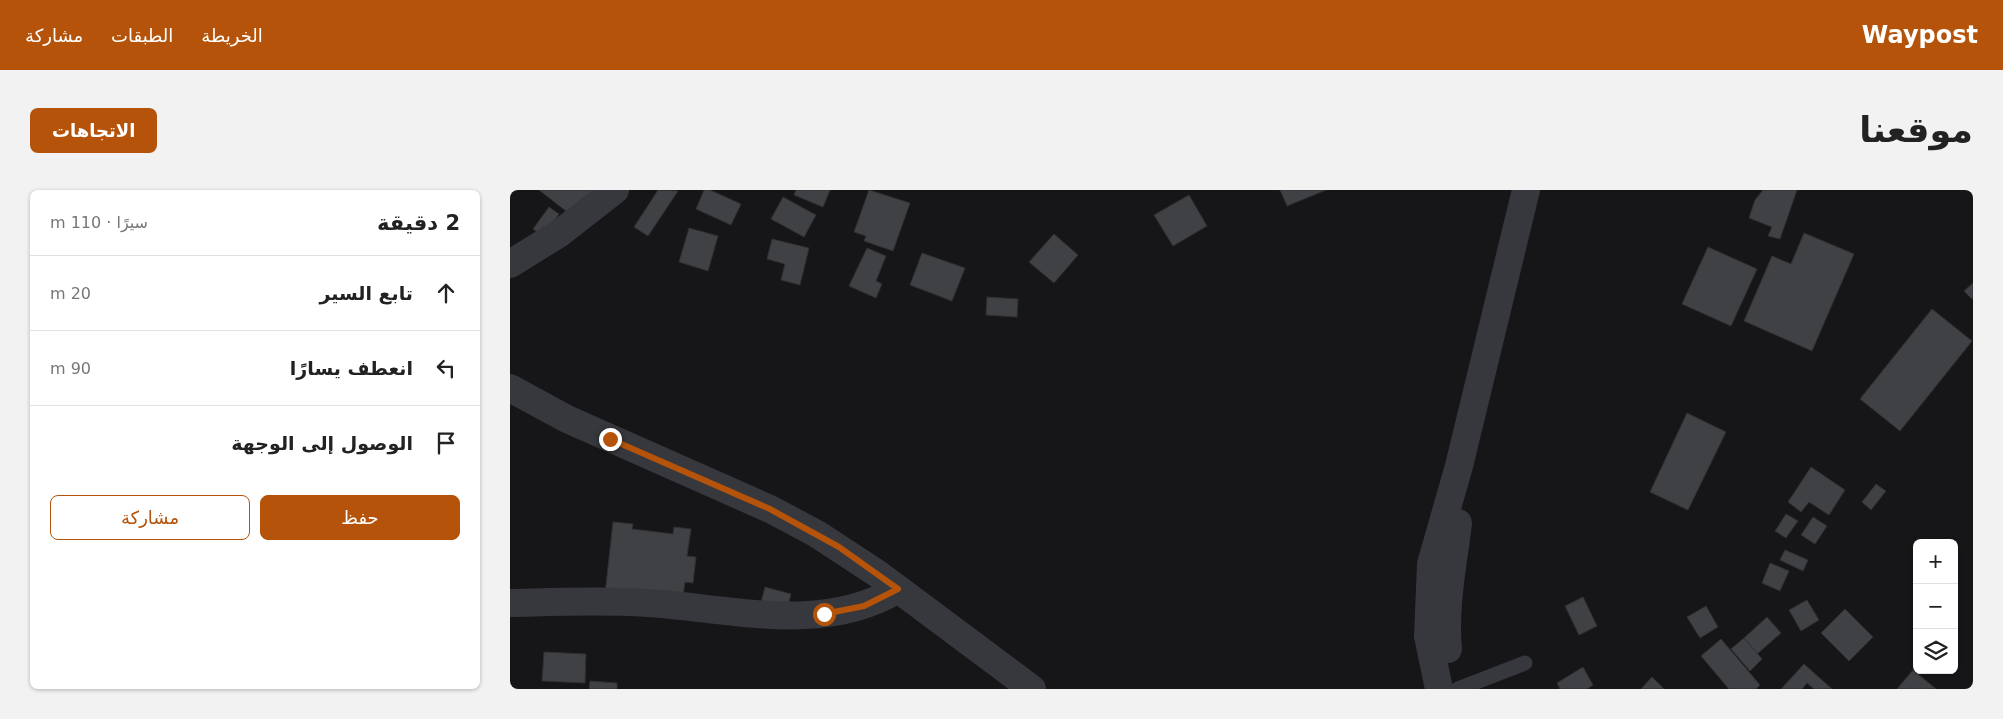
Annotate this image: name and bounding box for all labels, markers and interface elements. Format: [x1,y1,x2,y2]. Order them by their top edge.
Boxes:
text: Waypost [1862,21,1978,49]
text: مشاركة [25,25,83,46]
text: الطبقات [111,25,173,46]
text: الخريطة [201,25,263,46]
button: الاتجاهات [30,108,157,153]
text: موقعنا [1859,110,1973,150]
text: 2 دقيقة [377,211,460,235]
text: سيرًا · 110 m [50,213,148,232]
icon: ahead [432,279,460,307]
text: تابع السير [319,282,413,304]
text: 20 m [50,284,91,303]
icon: left [432,354,460,382]
text: انعطف يسارًا [290,357,413,379]
text: 90 m [50,359,91,378]
route end [599,428,622,451]
icon: arrive [432,429,460,457]
text: الوصول إلى الوجهة [231,432,413,454]
button: مشاركة [50,495,250,540]
button: حفظ [260,495,460,540]
map controls [1913,539,1958,674]
button: + [1913,539,1958,584]
button: − [1913,584,1958,629]
route start [813,603,836,626]
button: layers [1913,629,1958,674]

